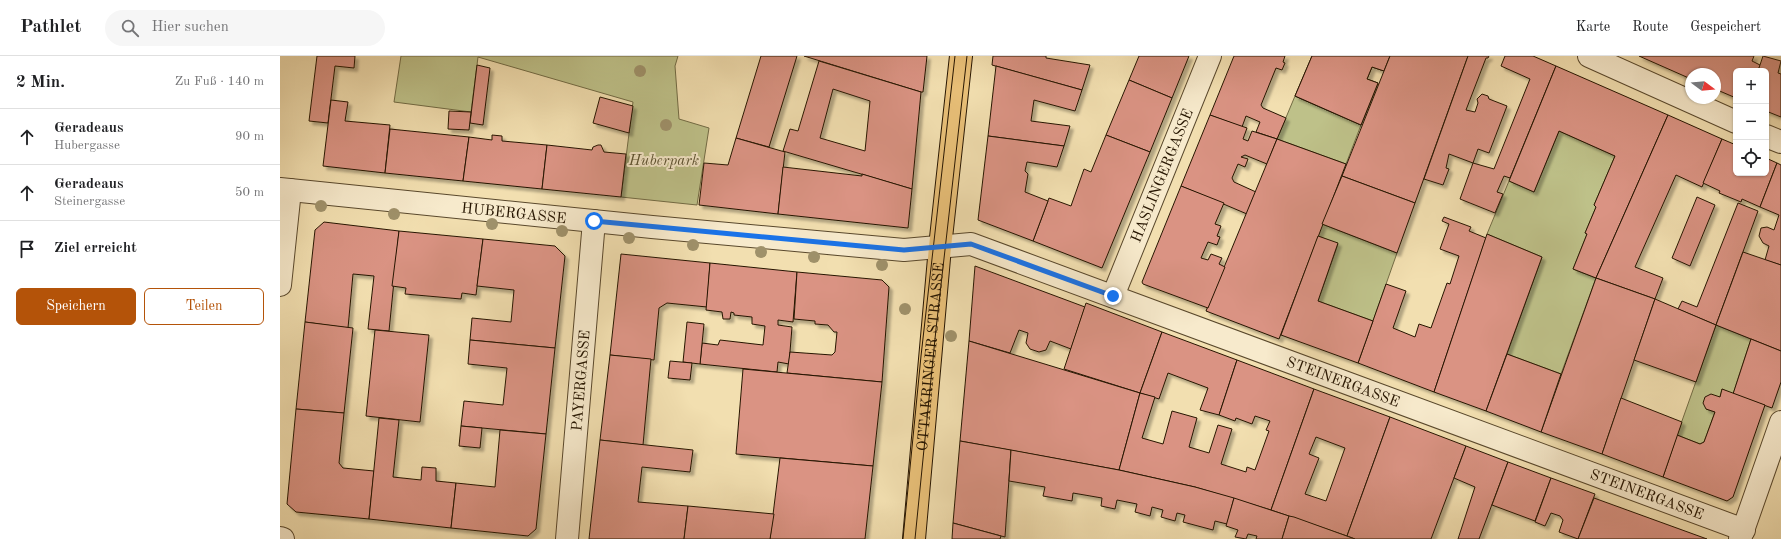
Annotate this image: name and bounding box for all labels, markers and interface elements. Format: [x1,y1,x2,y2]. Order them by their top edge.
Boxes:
search box [105,10,385,46]
icon: search [119,17,141,39]
text: Pathlet [20,18,81,37]
text: Hier suchen [151,20,229,35]
text: Karte [1576,20,1610,34]
text: Route [1632,20,1668,34]
text: Gespeichert [1690,20,1761,34]
north arrow [1685,68,1721,104]
map controls [1733,68,1769,176]
button: + [1733,68,1769,104]
text: 2 Min. [16,74,65,91]
text: Zu Fuß · 140 m [175,75,264,88]
button: − [1733,104,1769,140]
street label: HASLINGERGASSE [1129,107,1197,245]
text: Geradeaus [54,121,123,136]
icon: ahead [16,126,38,148]
text: 90 m [235,130,264,143]
text: Hubergasse [54,139,120,152]
button: locate [1733,140,1769,176]
park label: Huberpark [628,154,699,169]
text: Geradeaus [54,177,123,192]
icon: ahead [16,182,38,204]
text: 50 m [235,186,264,199]
text: Steinergasse [54,195,125,208]
street label: HUBERGASSE [460,202,567,227]
route start [585,212,603,230]
icon: arrive [16,238,38,260]
text: Ziel erreicht [54,241,137,256]
street label: OTTAKRINGER STRASSE [916,262,948,452]
route end [1104,287,1122,305]
button: Speichern [16,288,136,325]
button: Teilen [144,288,264,325]
street label: PAYERGASSE [570,329,594,432]
street label: STEINERGASSE [1284,355,1401,411]
street label: STEINERGASSE [1588,468,1705,523]

